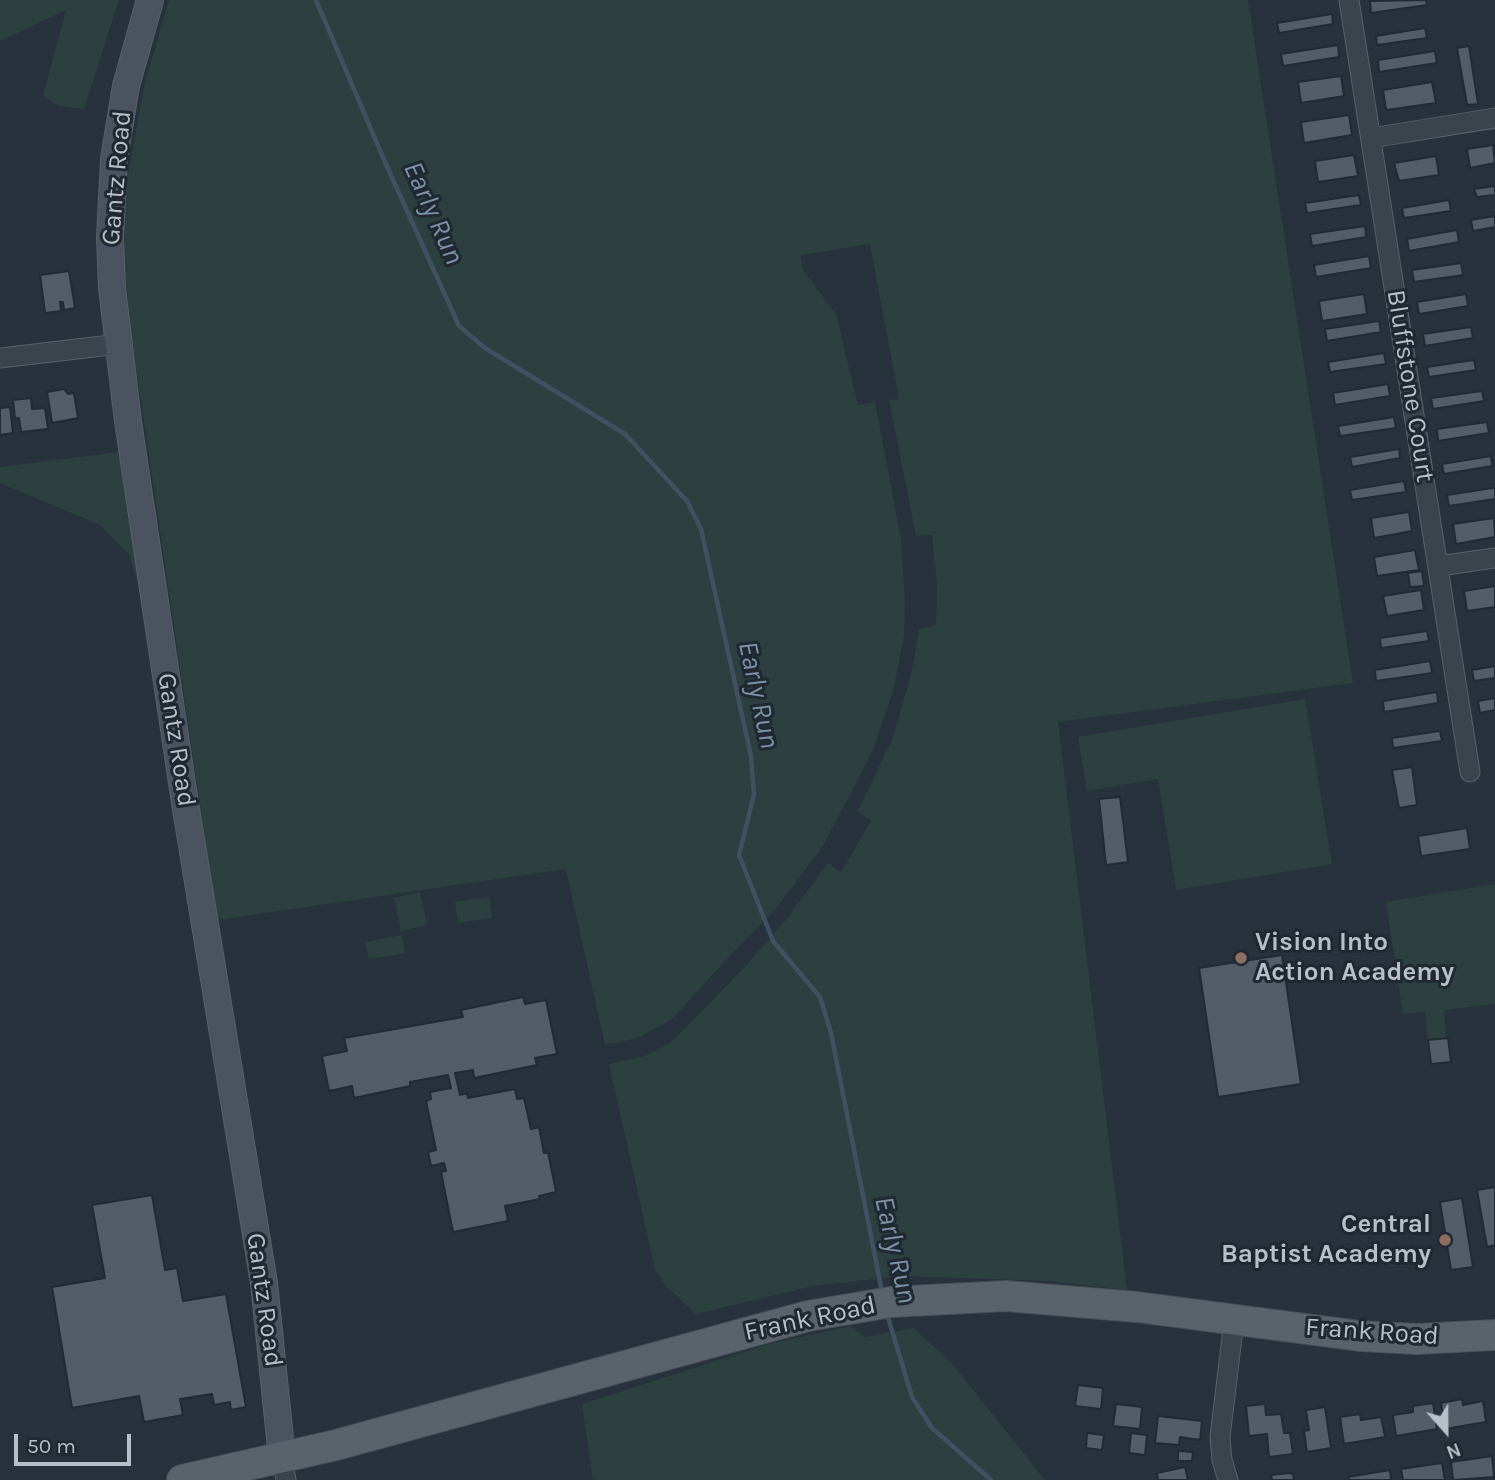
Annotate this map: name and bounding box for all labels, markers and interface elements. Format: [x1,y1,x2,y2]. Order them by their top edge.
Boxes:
street label: Gantz Road [96,109,138,247]
water label: Early Run [395,156,471,270]
street label: Bluffstone Court [1379,288,1441,484]
water label: Early Run [730,638,786,752]
street label: Gantz Road [150,671,202,809]
place label: Vision Into Action Academy [1255,927,1454,988]
marker: Vision Into Action Academy [1233,950,1249,966]
water label: Early Run [866,1193,924,1307]
place label: Central Baptist Academy [1221,1209,1431,1270]
street label: Gantz Road [239,1231,289,1369]
marker: Central Baptist Academy [1437,1232,1453,1248]
street label: Frank Road [741,1290,879,1348]
street label: Frank Road [1304,1312,1440,1352]
north arrow [1411,1396,1481,1466]
scale bar [18,1420,135,1464]
text: 50 m [27,1434,76,1458]
text: N [1443,1438,1464,1463]

